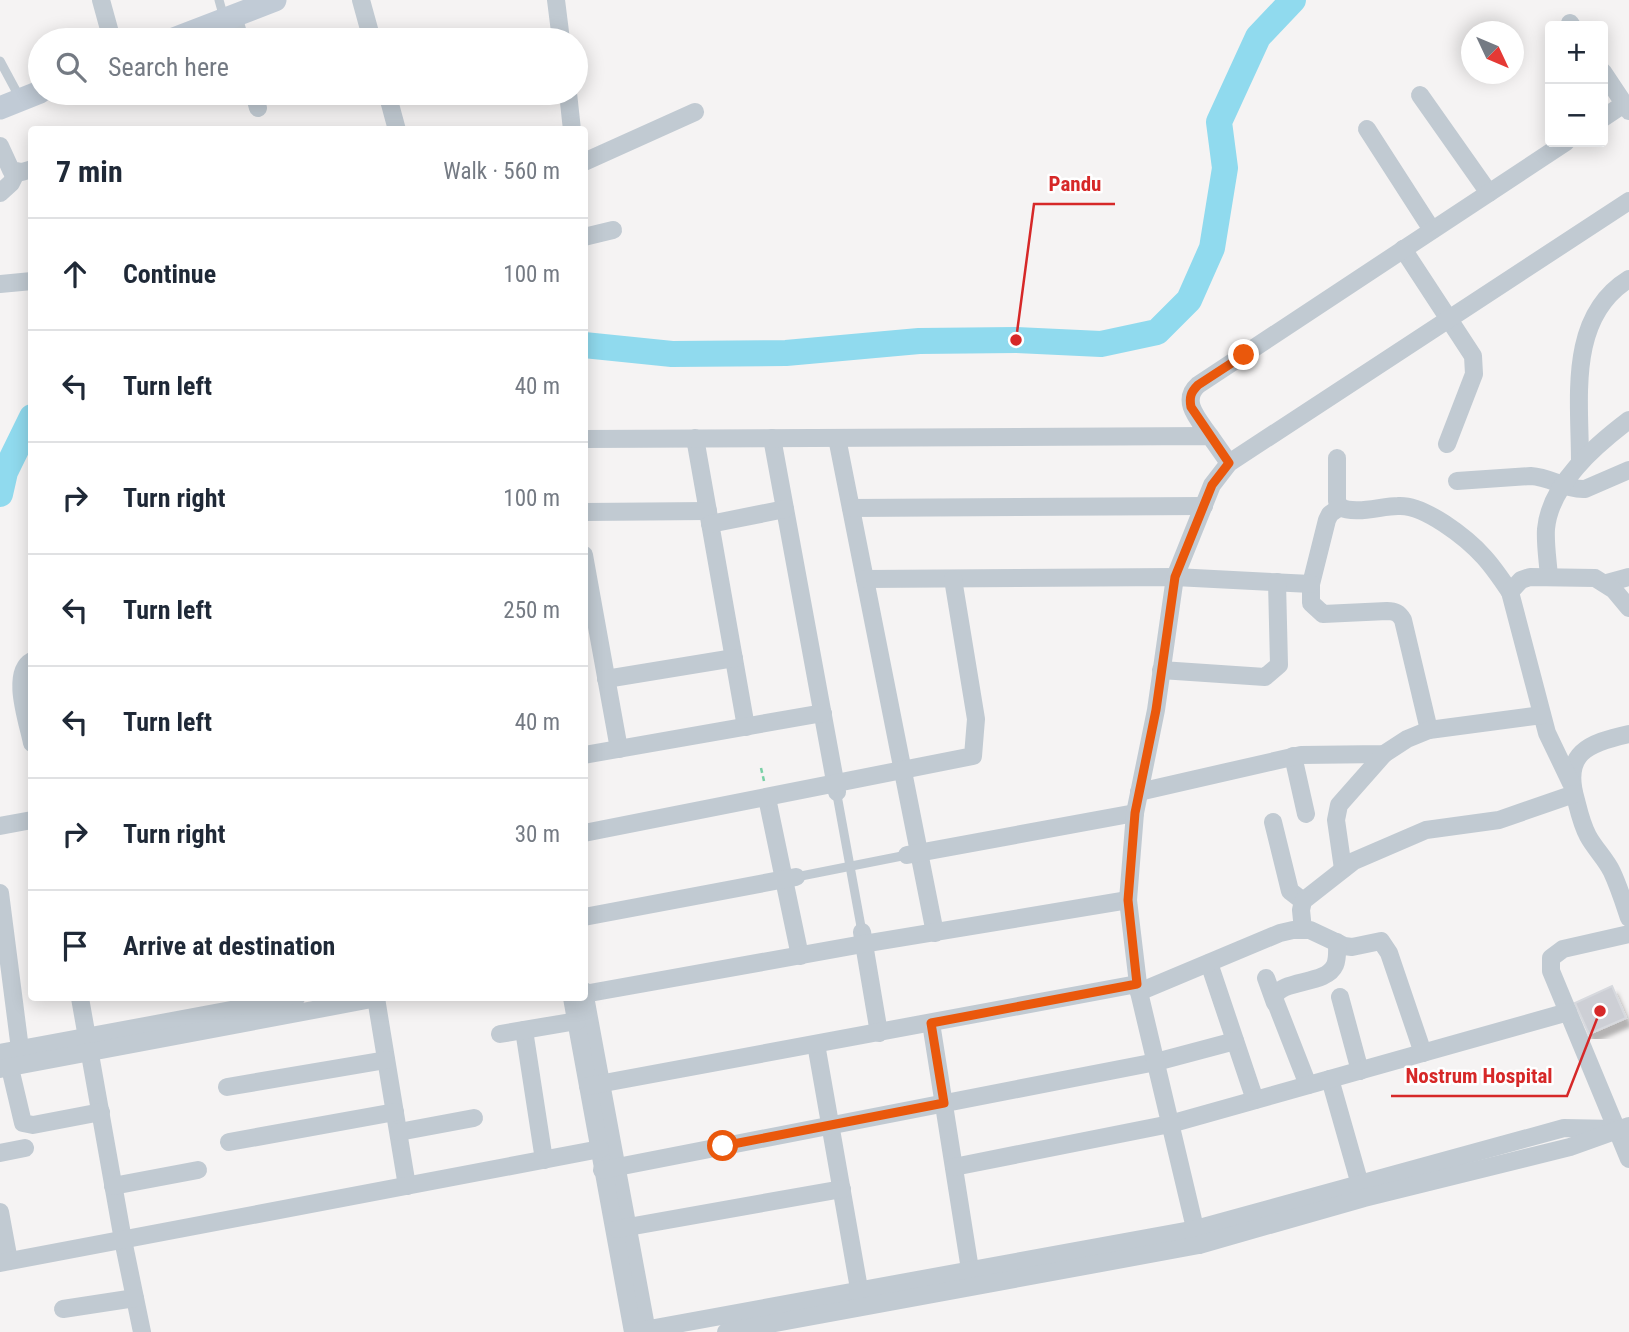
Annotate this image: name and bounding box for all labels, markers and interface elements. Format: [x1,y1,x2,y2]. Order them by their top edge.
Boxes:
north arrow [1461,21,1524,84]
map controls [1545,21,1608,147]
button: + [1545,21,1608,84]
search box [28,28,588,105]
icon: search [52,48,90,86]
text: Search here [108,52,229,82]
button: − [1545,84,1608,147]
text: 7 min [56,154,123,189]
text: Walk · 560 m [443,158,560,185]
callout: Pandu [1034,162,1115,204]
text: Pandu [1049,172,1101,196]
icon: ahead [56,255,94,293]
text: Continue [123,259,216,289]
text: 100 m [503,261,560,288]
route end [1228,339,1259,370]
icon: left [56,367,94,405]
text: Turn left [123,371,212,401]
text: 40 m [515,373,560,400]
icon: right [56,479,94,517]
text: Turn right [123,483,225,513]
text: 100 m [503,485,560,512]
icon: left [56,591,94,629]
text: Turn left [123,595,212,625]
text: 250 m [503,597,560,624]
icon: left [56,703,94,741]
text: Turn left [123,707,212,737]
text: 40 m [515,709,560,736]
icon: right [56,815,94,853]
text: Turn right [123,819,225,849]
text: 30 m [515,821,560,848]
icon: arrive [56,927,94,965]
text: Arrive at destination [123,931,335,961]
callout: Nostrum Hospital [1391,1054,1567,1096]
text: Nostrum Hospital [1405,1064,1553,1088]
route start [707,1130,738,1161]

